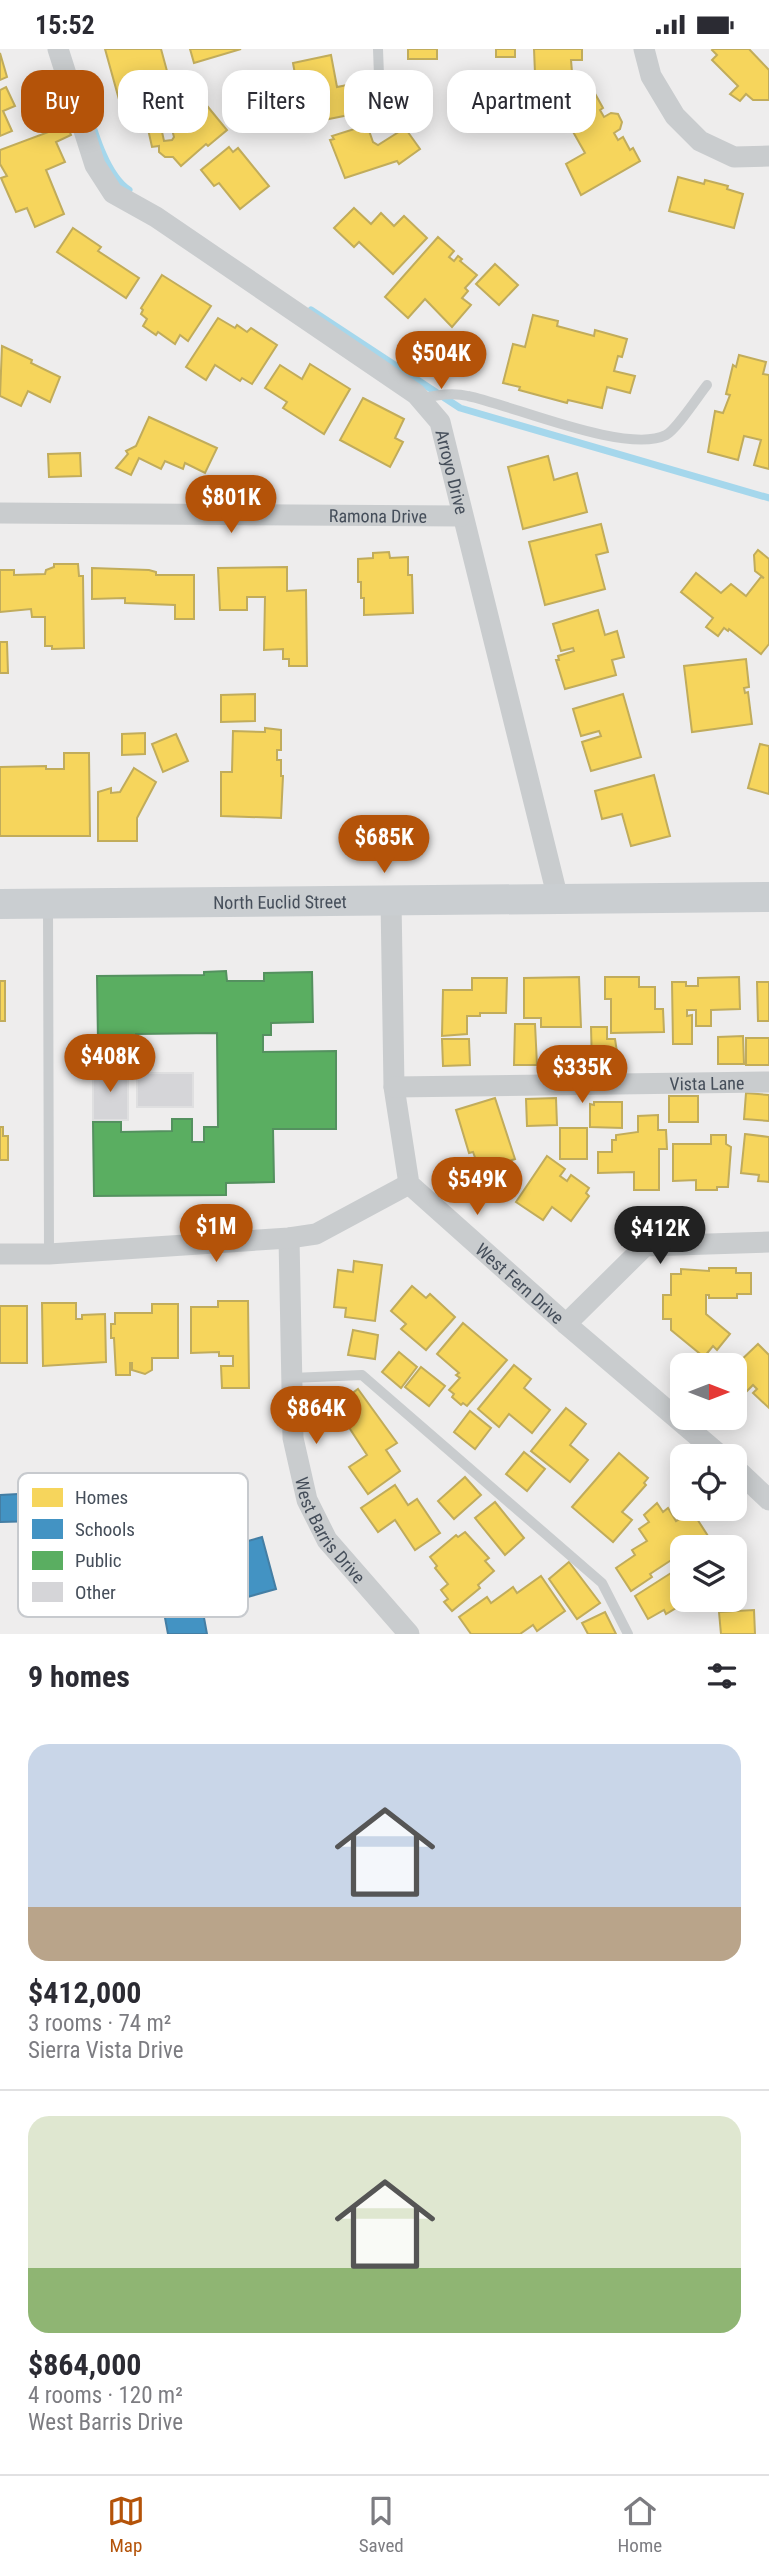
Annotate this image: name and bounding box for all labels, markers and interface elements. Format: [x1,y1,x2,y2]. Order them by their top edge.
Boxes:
text: 15:52 [35,10,95,40]
chip: Buy [21,70,104,133]
chip: Rent [118,70,208,133]
chip: Filters [222,70,330,133]
chip: New [344,70,433,133]
chip: Apartment [447,70,596,133]
pin: $504K [392,331,490,391]
text: $504K [411,340,471,367]
street label: Arroyo Drive [432,427,473,516]
pin: $801K [182,475,280,535]
text: $801K [201,484,261,511]
street label: Ramona Drive [329,505,427,526]
pin: $685K [335,815,433,875]
text: $685K [354,824,414,851]
street label: North Euclid Street [213,890,347,913]
pin: $408K [61,1035,159,1094]
text: $408K [80,1043,140,1070]
pin: $335K [533,1045,631,1105]
text: $335K [552,1054,612,1081]
street label: Vista Lane [669,1072,745,1094]
pin: $549K [428,1157,526,1217]
text: $549K [447,1166,507,1193]
pin: $1M [182,1205,250,1264]
pin: $412K [611,1207,709,1266]
text: $1M [196,1213,236,1240]
text: $412K [630,1215,690,1242]
street label: West Fern Drive [472,1238,568,1328]
north arrow [670,1353,747,1430]
map controls [670,1353,747,1612]
pin: $864K [267,1387,365,1446]
text: $864K [286,1395,346,1422]
button: locate [670,1444,747,1521]
legend [18,1473,248,1617]
street label: West Barris Drive [292,1475,370,1587]
text: Homes [75,1486,128,1509]
text: Schools [75,1518,135,1541]
button: layers [670,1535,747,1612]
text: Public [75,1549,122,1572]
text: Other [75,1581,116,1604]
icon: filters [703,1657,741,1695]
text: 9 homes [28,1659,130,1694]
icon: home [322,1789,448,1915]
text: $412,000 [28,1975,141,2010]
text: 3 rooms · 74 m² [28,2010,171,2037]
text: Sierra Vista Drive [28,2037,184,2064]
icon: home [322,2161,448,2287]
text: $864,000 [28,2347,141,2382]
text: 4 rooms · 120 m² [28,2382,183,2409]
text: West Barris Drive [28,2409,183,2436]
tab: Map [107,2492,145,2557]
tab: Saved [359,2492,404,2557]
tab: Home [618,2492,662,2557]

